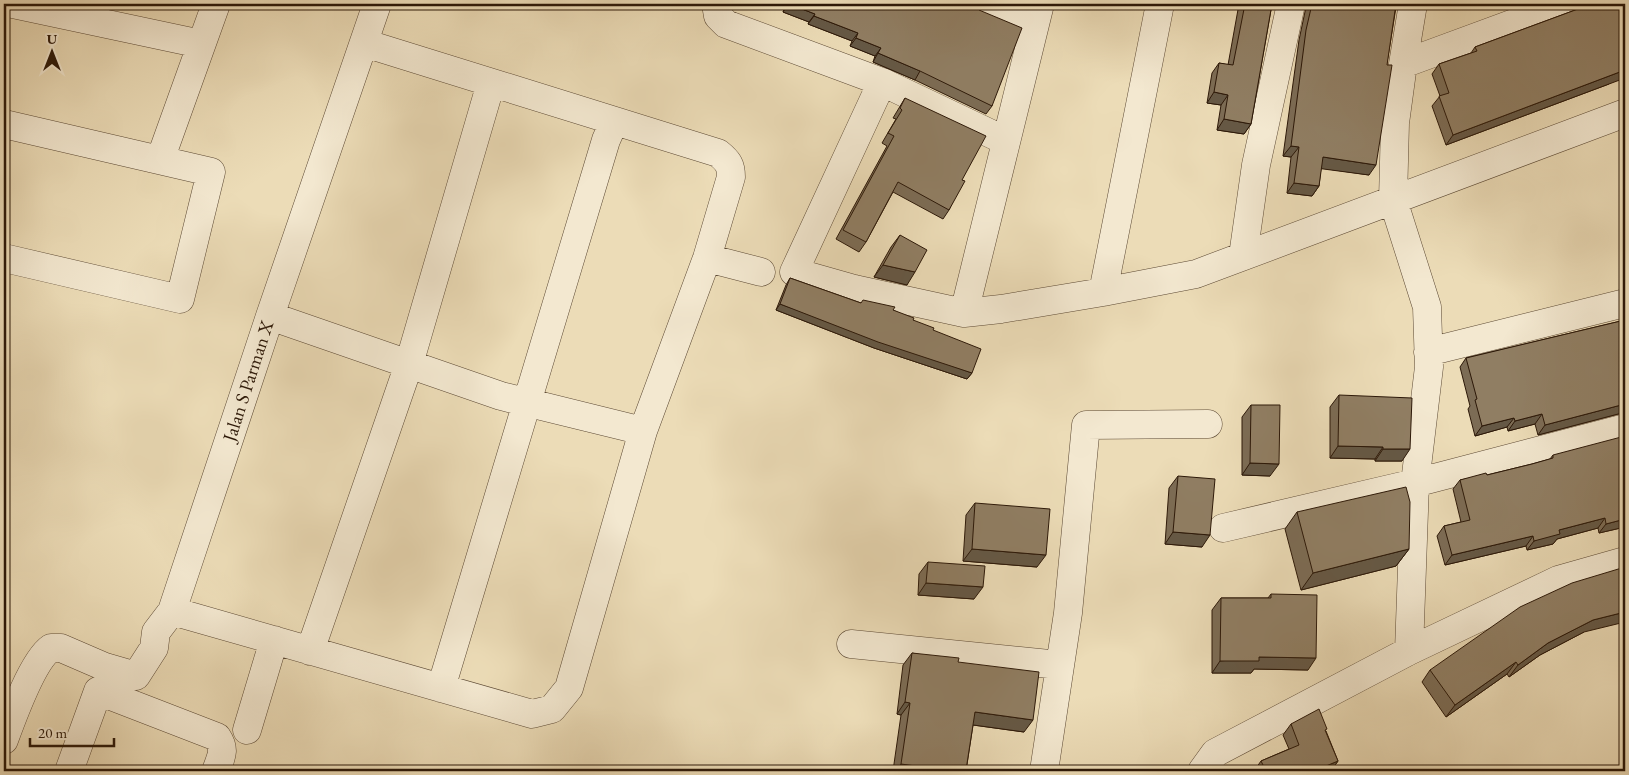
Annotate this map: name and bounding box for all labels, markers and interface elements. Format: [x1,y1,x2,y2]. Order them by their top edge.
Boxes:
north arrow [28,28,78,78]
text: U [47,30,58,48]
street label: Jalan S Parman X [216,317,279,447]
scale bar [30,715,114,747]
text: 20 m [38,723,67,742]

